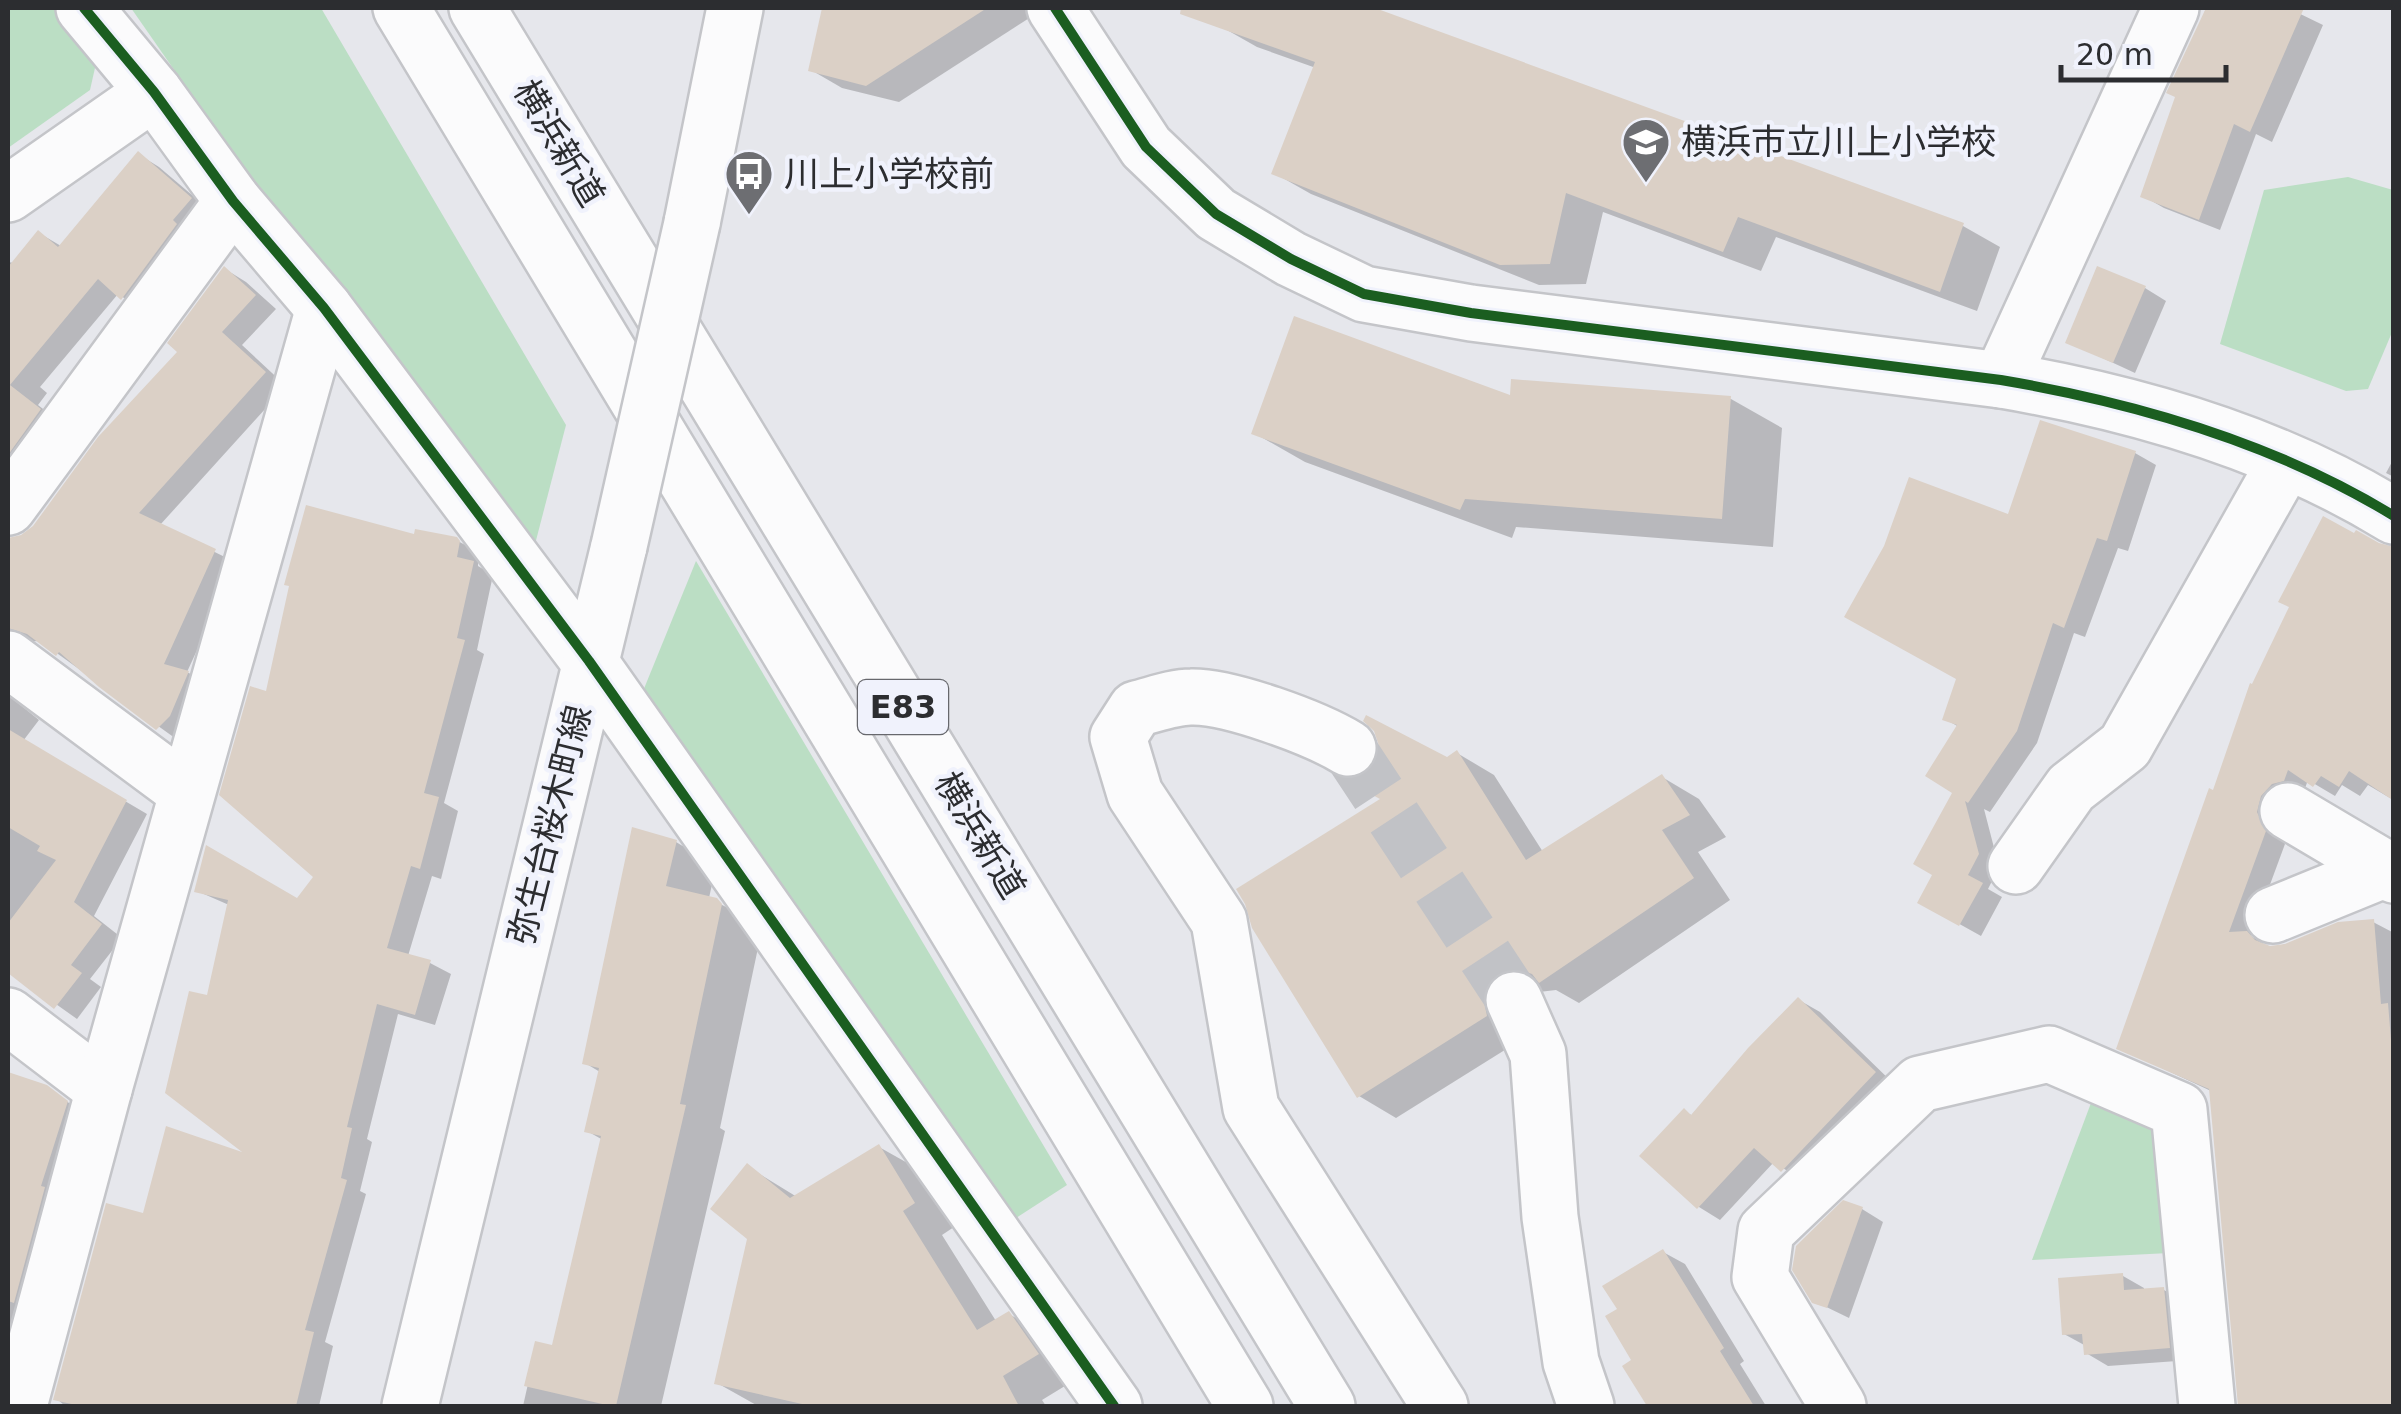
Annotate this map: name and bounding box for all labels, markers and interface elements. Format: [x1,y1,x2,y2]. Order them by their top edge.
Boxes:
scale bar [2061,20,2226,82]
text: 20 m [2076,37,2153,72]
street label: 横浜新道 [506,73,612,213]
school or university icon: 横浜市立川上小学校 [1620,116,1672,184]
place label: 横浜市立川上小学校 [1681,122,1996,162]
bus stop icon: 川上小学校前 [723,148,775,216]
place label: 川上小学校前 [784,154,994,194]
road number: E83 [858,680,948,734]
street label: 弥生台桜木町線 [501,701,599,949]
street label: 横浜新道 [927,765,1033,905]

